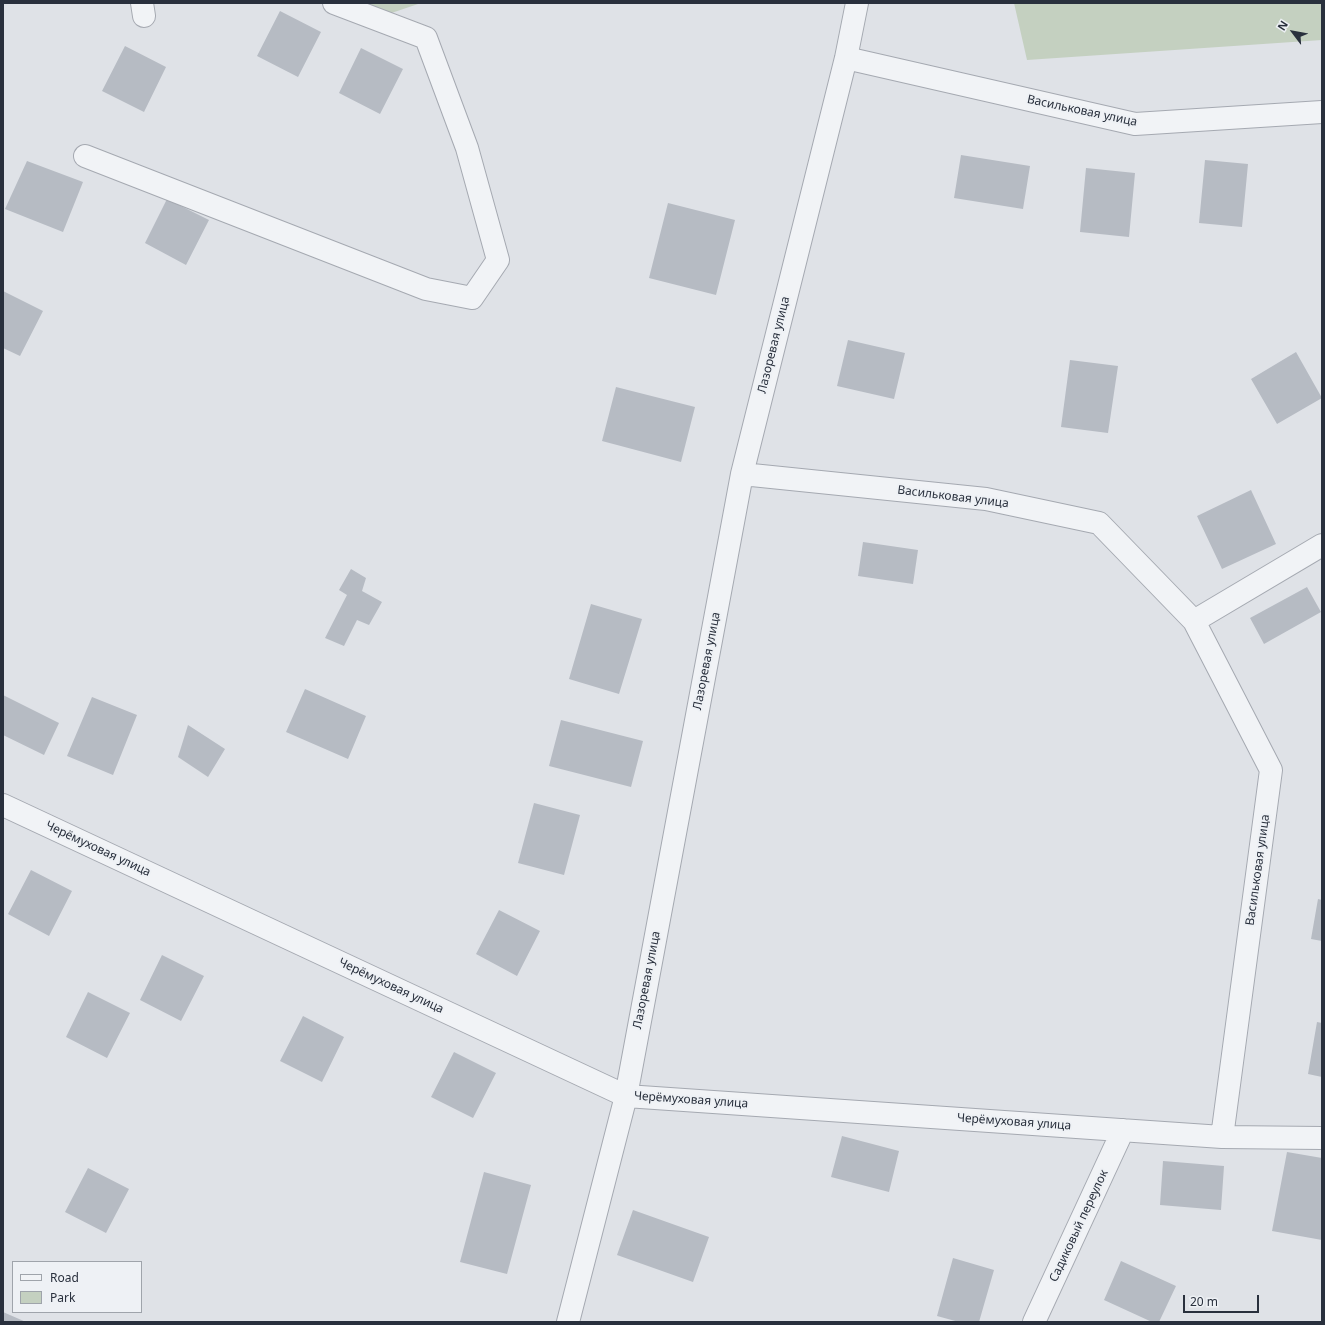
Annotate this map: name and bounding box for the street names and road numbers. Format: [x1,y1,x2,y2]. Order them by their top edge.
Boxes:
street label: Васильковая улица [1026,92,1138,130]
street label: Лазоревая улица [755,295,793,395]
street label: Васильковая улица [896,483,1010,511]
street label: Лазоревая улица [690,611,724,711]
street label: Васильковая улица [1243,813,1273,927]
street label: Черёмуховая улица [43,818,153,880]
street label: Лазоревая улица [630,930,664,1030]
street label: Черёмуховая улица [336,955,446,1017]
street label: Черёмуховая улица [633,1089,749,1111]
street label: Черёмуховая улица [956,1111,1072,1133]
street label: Садиковый переулок [1047,1168,1111,1284]

